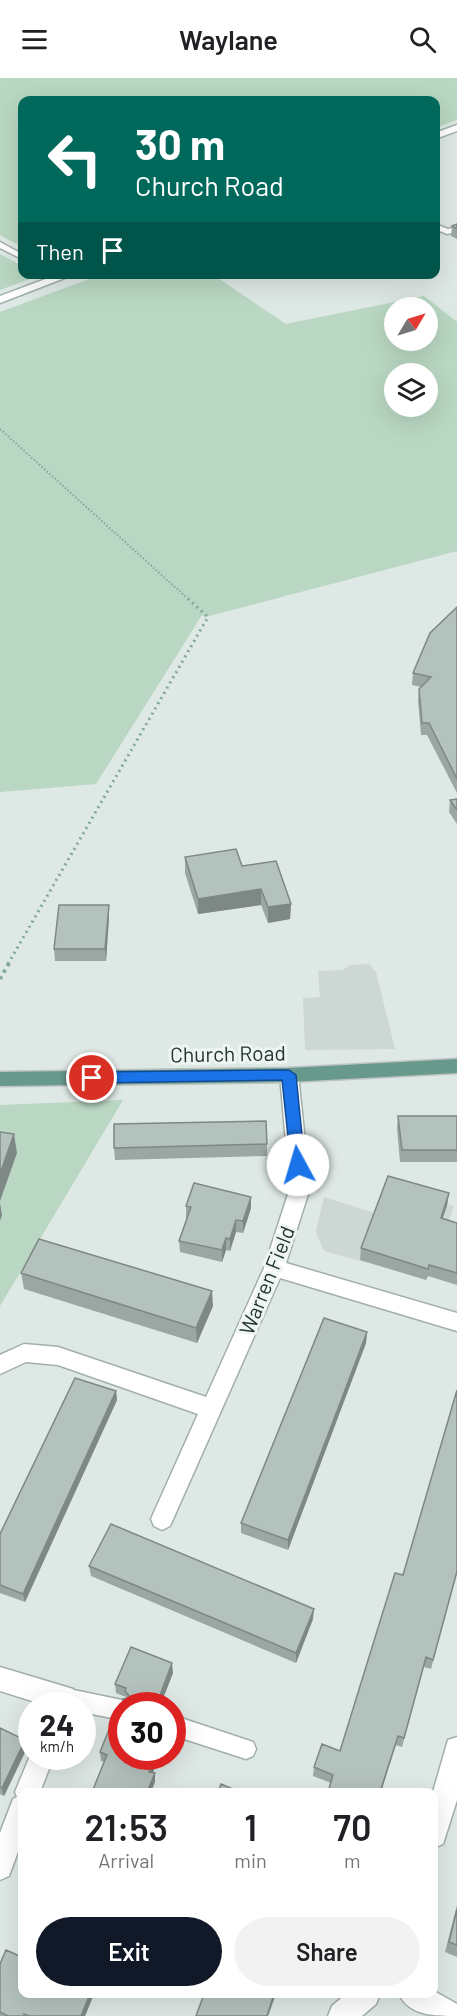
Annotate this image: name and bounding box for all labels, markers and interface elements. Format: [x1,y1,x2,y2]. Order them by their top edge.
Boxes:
icon: menu [18,23,51,56]
text: Waylane [179,23,278,55]
icon: search [406,23,439,56]
text: 30 m [135,118,225,168]
icon: left [36,120,114,198]
text: Church Road [135,169,284,201]
icon: arrive [96,234,129,267]
text: Then [36,238,84,264]
north arrow [384,297,438,351]
map controls [384,297,438,417]
button: layers [384,363,438,417]
street label: Church Road [170,1039,286,1067]
pin [66,1052,117,1103]
icon: arrive [75,1061,108,1094]
position arrow [266,1133,330,1197]
street label: Warren Field [233,1222,299,1338]
speed limit sign: 30 [108,1692,186,1770]
text: 24 [40,1706,74,1742]
text: km/h [40,1737,74,1755]
text: 21:53 [85,1805,168,1848]
text: 1 [244,1805,257,1848]
text: 70 [333,1805,371,1848]
text: Arrival [98,1848,154,1872]
text: min [234,1848,267,1872]
text: m [344,1848,361,1872]
button: Exit [36,1917,222,1986]
button: Share [234,1917,420,1986]

